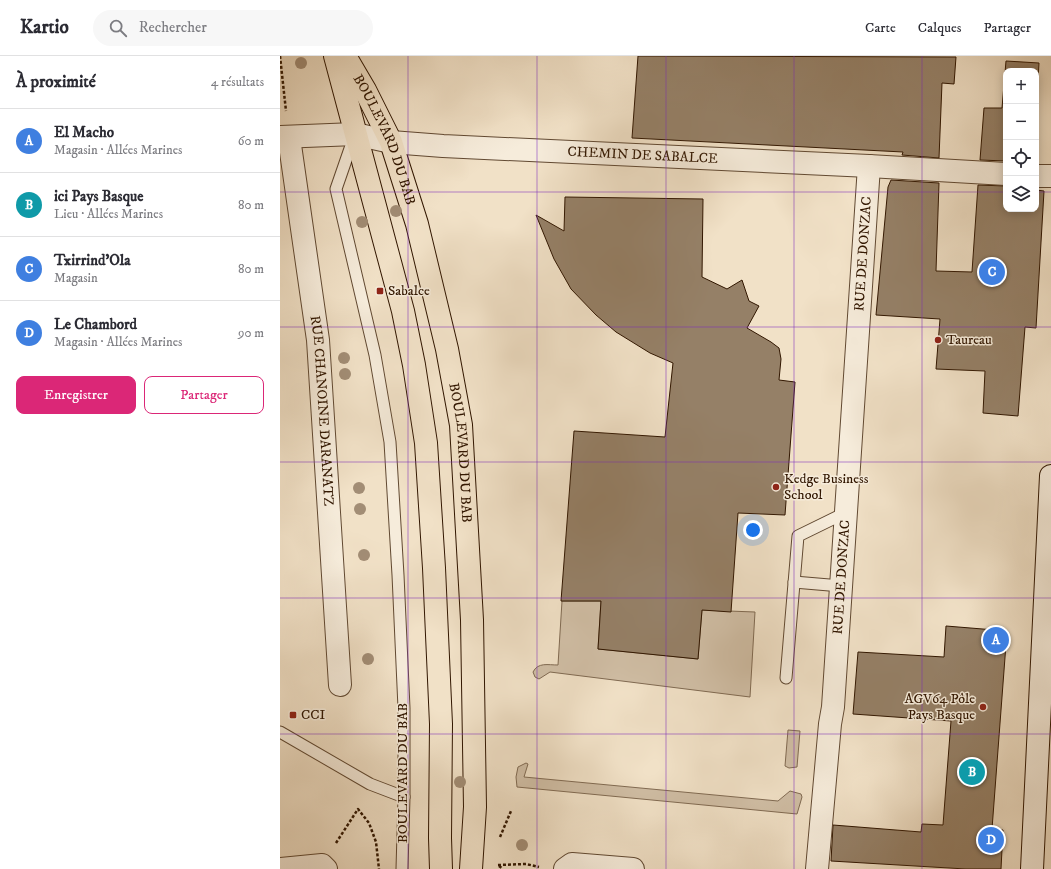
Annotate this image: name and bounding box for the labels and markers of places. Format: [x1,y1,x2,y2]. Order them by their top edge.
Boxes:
pin: C [979,257,1005,287]
place label: Sabalce [388,282,430,300]
marker: Sabalce [375,286,385,296]
place label: Taureau [946,331,992,349]
marker: Taureau [933,335,943,345]
place label: Kedge Business School [784,470,869,504]
marker: Kedge Business School [771,482,781,492]
pin: A [983,625,1009,655]
place label: AGV64 Pôle Pays Basque [905,690,975,724]
marker: AGV64 Pôle Pays Basque [978,702,988,712]
place label: CCI [301,706,326,724]
marker: CCI [288,710,298,720]
pin: B [959,757,985,787]
pin: D [978,825,1004,855]

